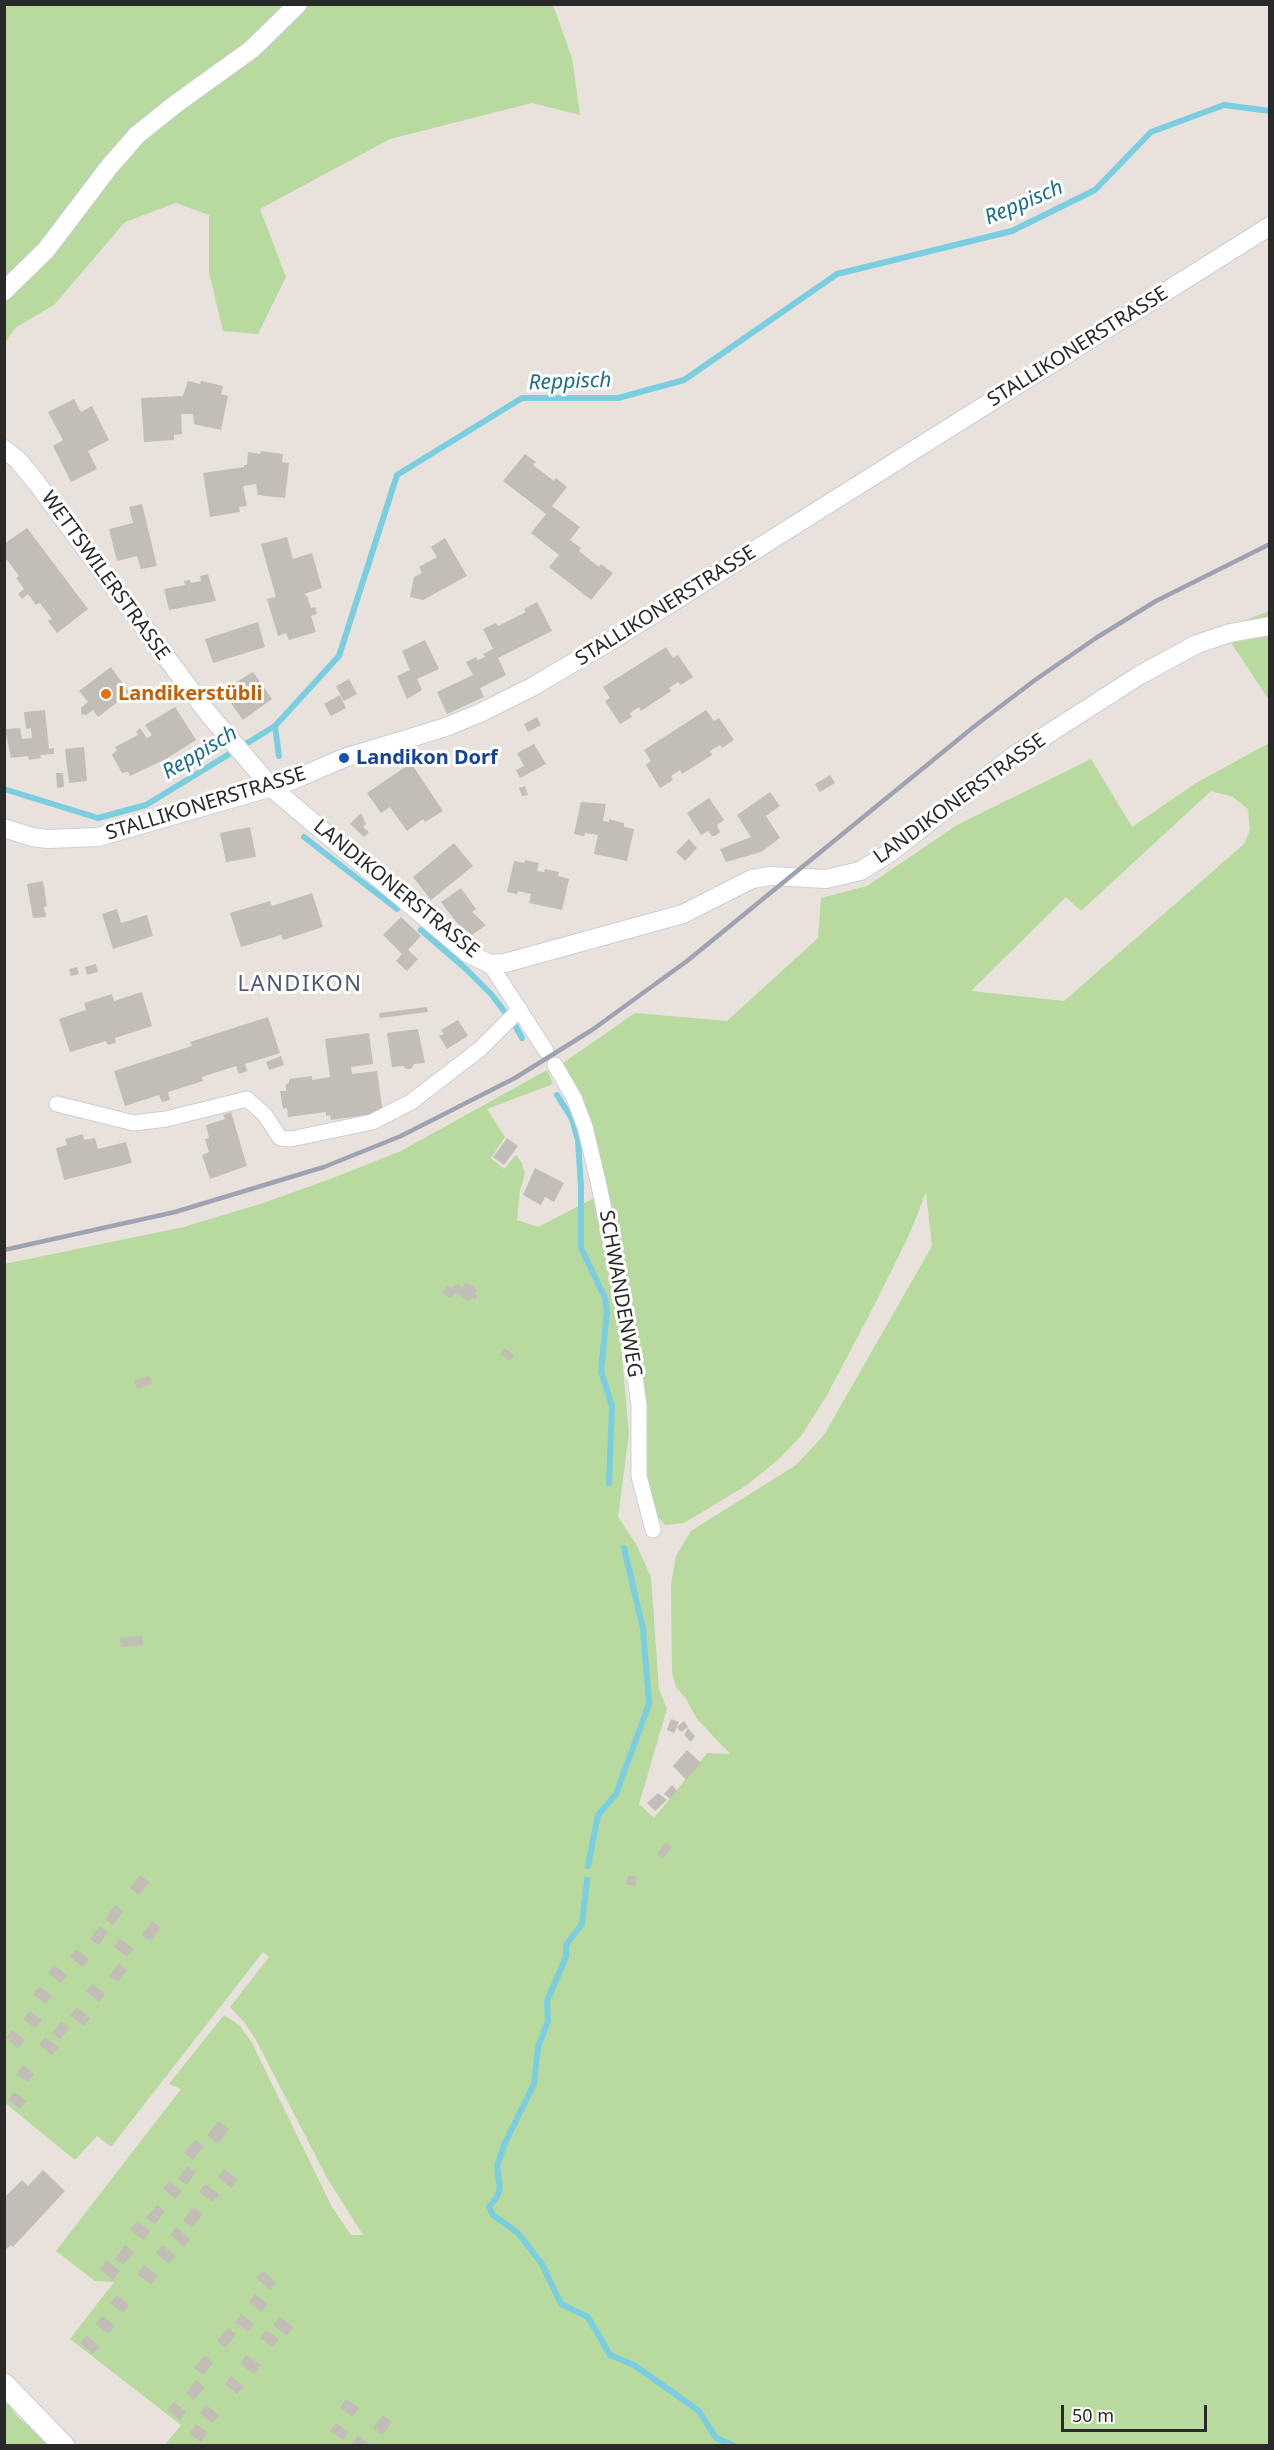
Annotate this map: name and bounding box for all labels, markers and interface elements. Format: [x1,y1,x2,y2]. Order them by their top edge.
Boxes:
water label: Reppisch [981,175,1067,231]
street label: STALLIKONERSTRASSE [983,282,1173,412]
water label: Reppisch [528,368,612,396]
street label: WETTSWILERSTRASSE [36,487,174,665]
street label: STALLIKONERSTRASSE [571,541,761,671]
place label: Landikerstübli [118,682,262,706]
marker: Landikerstübli [99,687,113,701]
water label: Reppisch [158,721,242,785]
street label: LANDIKONERSTRASSE [869,729,1051,869]
place label: Landikon Dorf [356,746,498,770]
marker: Landikon Dorf [337,751,351,765]
street label: STALLIKONERSTRASSE [103,762,309,846]
street label: LANDIKONERSTRASSE [308,815,484,963]
district label: LANDIKON [238,972,362,998]
street label: SCHWANDENWEG [593,1208,647,1380]
scale bar [1064,2393,1210,2431]
text: 50 m [1072,2403,1114,2427]

